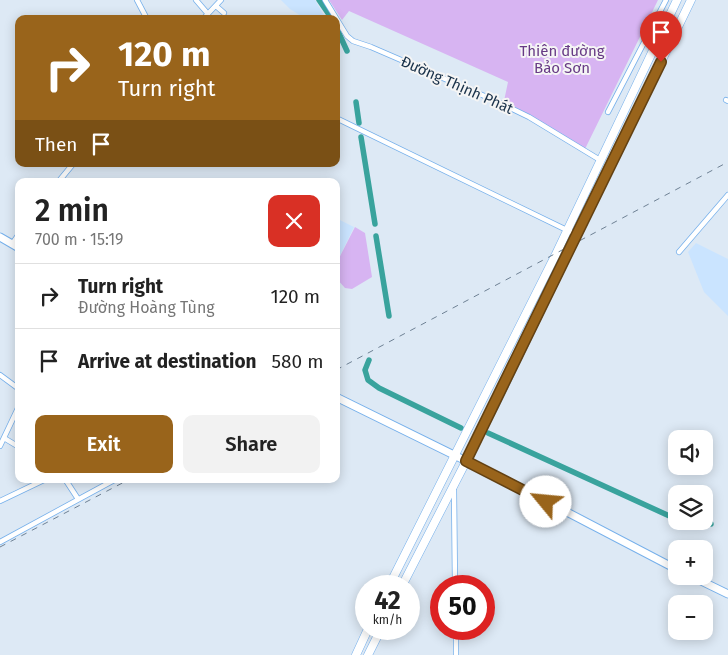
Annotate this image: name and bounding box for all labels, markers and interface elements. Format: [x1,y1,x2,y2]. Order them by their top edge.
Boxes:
pin [640,11,682,62]
icon: arrive [647,18,675,46]
text: 120 m [118,33,211,75]
icon: right [35,35,100,100]
park label: Thiên đường Bảo Sơn [519,42,605,77]
street label: Đường Thịnh Phát [398,52,517,118]
text: Turn right [118,75,215,102]
icon: arrive [87,130,115,158]
text: Then [35,133,77,156]
text: 2 min [35,193,109,229]
button: close [268,195,320,247]
text: 700 m · 15:19 [35,230,124,249]
text: Turn right [78,275,163,298]
icon: right [35,282,63,310]
text: 120 m [270,285,320,308]
text: Đường Hoàng Tùng [78,298,215,317]
icon: arrive [35,347,63,375]
text: Arrive at destination [78,350,257,373]
text: 580 m [272,350,323,373]
button: Exit [35,415,173,473]
button: Share [183,415,320,473]
map controls [668,430,713,640]
button: sound [668,430,713,475]
position arrow [519,475,571,527]
button: layers [668,485,713,530]
button: + [668,540,713,585]
speed limit sign: 50 [430,575,495,640]
text: 42 [374,586,401,616]
button: − [668,595,713,640]
text: km/h [373,613,402,627]

